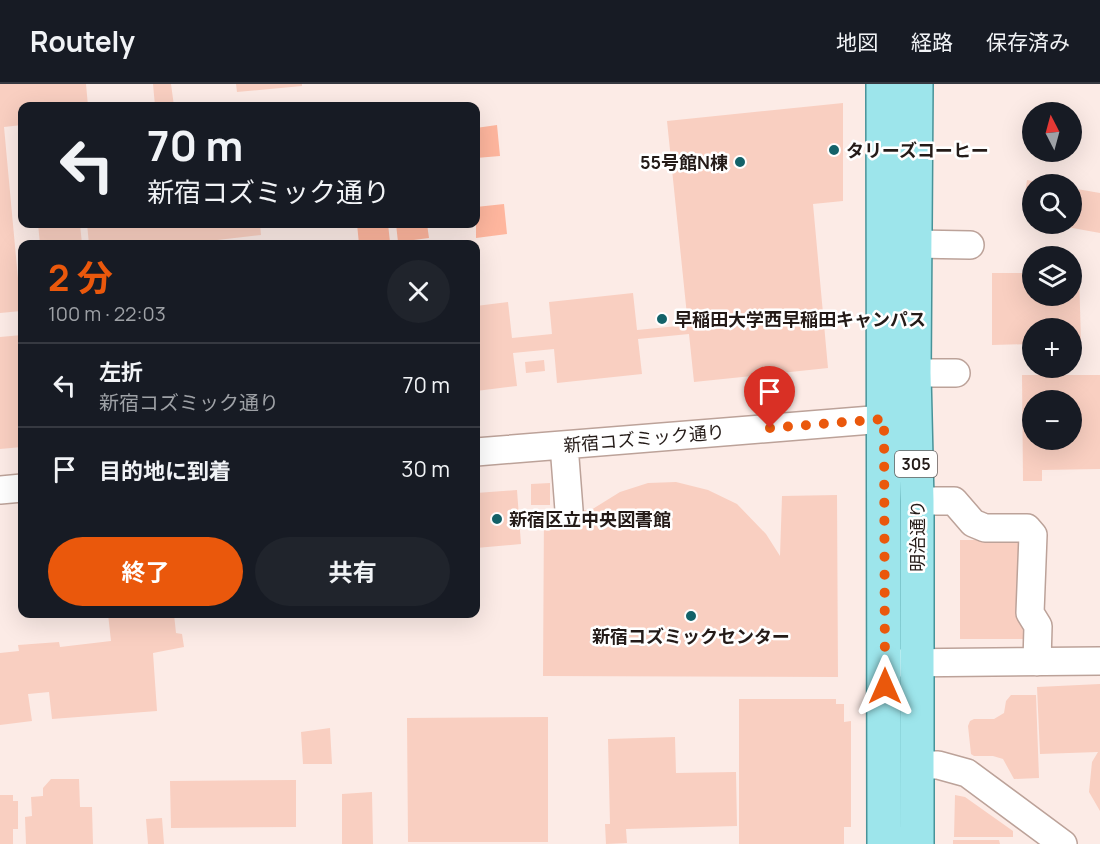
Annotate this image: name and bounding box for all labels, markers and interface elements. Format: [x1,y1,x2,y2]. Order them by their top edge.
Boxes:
text: Routely [30,22,135,60]
text: 地図 [836,28,878,56]
text: 経路 [911,28,953,56]
text: 保存済み [986,28,1070,56]
north arrow [1022,102,1082,162]
map controls [1022,102,1082,450]
text: 70 m [147,116,243,174]
icon: left [48,126,126,204]
place label: タリーズコーヒー [846,138,989,162]
marker: タリーズコーヒー [827,143,841,157]
place label: 55号館N棟 [640,150,728,174]
marker: 55号館N棟 [733,155,747,169]
text: 新宿コズミック通り [147,173,390,210]
button: search [1022,174,1082,234]
button: layers [1022,246,1082,306]
text: 2 分 [48,253,113,302]
button: close [387,260,450,323]
text: 100 m · 22:03 [48,300,166,327]
place label: 早稲田大学西早稲田キャンパス [674,307,926,331]
marker: 早稲田大学西早稲田キャンパス [655,312,669,326]
button: + [1022,318,1082,378]
text: 左折 [99,357,143,387]
pin [744,366,795,428]
icon: left [48,369,81,402]
text: 70 m [402,370,450,400]
icon: arrive [753,375,786,408]
text: 新宿コズミック通り [99,389,279,416]
button: − [1022,390,1082,450]
street label: 新宿コズミック通り [562,419,726,457]
road number: 305 [895,451,937,477]
icon: arrive [48,453,81,486]
text: 30 m [401,454,450,484]
text: 目的地に到着 [99,456,231,486]
street label: 明治通り [905,500,929,572]
place label: 新宿区立中央図書館 [509,507,671,531]
marker: 新宿区立中央図書館 [490,512,504,526]
button: 終了 [48,537,243,606]
button: 共有 [255,537,450,606]
marker: 新宿コズミックセンター [684,609,698,623]
place label: 新宿コズミックセンター [592,624,790,648]
position arrow [853,654,917,718]

